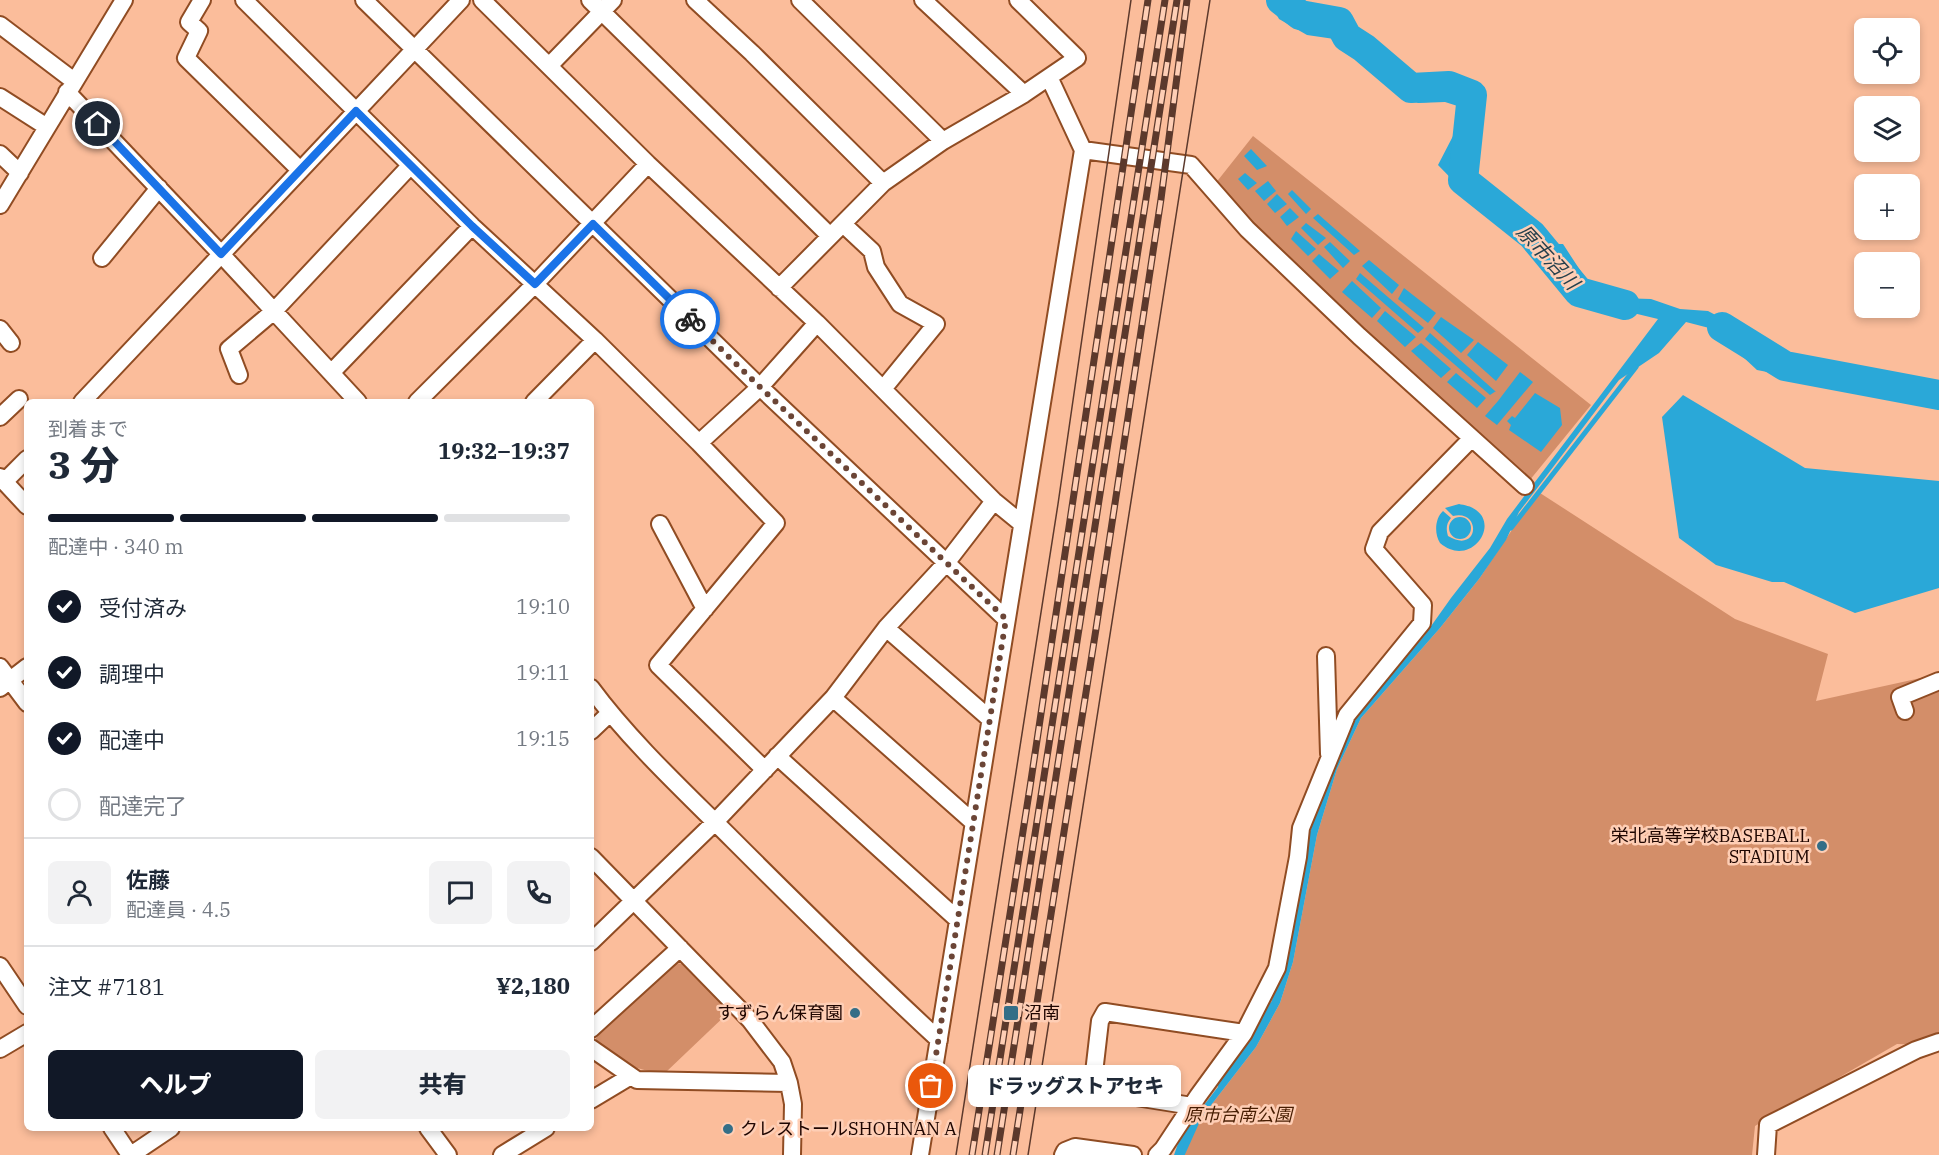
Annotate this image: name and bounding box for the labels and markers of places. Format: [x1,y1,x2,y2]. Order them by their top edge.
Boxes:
pin [72,98,123,149]
place label: 栄北高等学校BASEBALL STADIUM [1610,824,1810,868]
marker: 栄北高等学校BASEBALL STADIUM [1815,839,1829,853]
place label: すずらん保育園 [717,1001,843,1024]
place label: 沼南 [1024,1001,1060,1024]
marker: 沼南 [1002,1004,1020,1022]
marker: すずらん保育園 [848,1006,862,1020]
pin [905,1060,956,1111]
callout: ドラッグストアセキ [967,1065,1180,1107]
place label: クレストールSHOHNAN A [740,1117,957,1140]
marker: クレストールSHOHNAN A [721,1122,735,1136]

